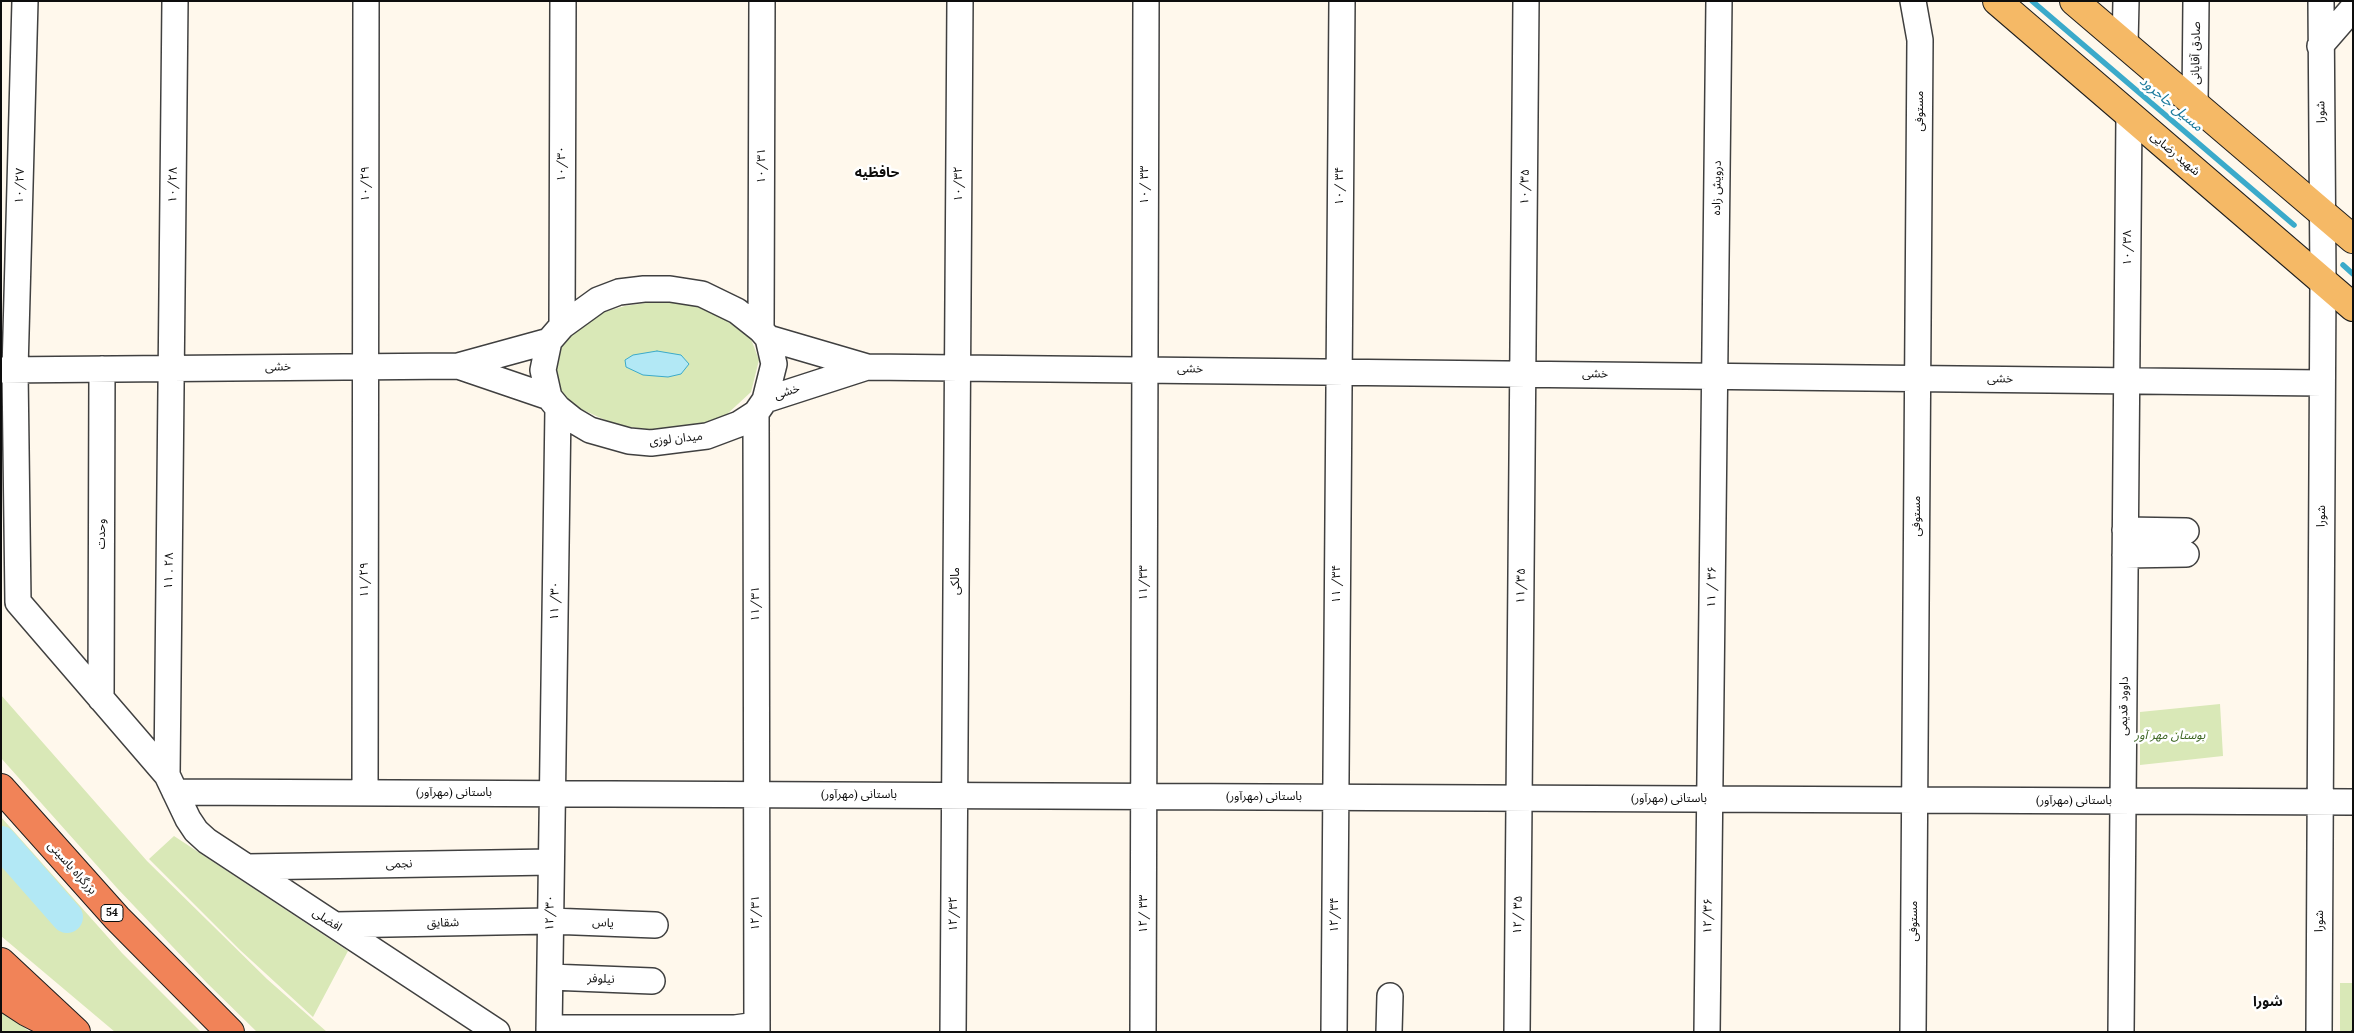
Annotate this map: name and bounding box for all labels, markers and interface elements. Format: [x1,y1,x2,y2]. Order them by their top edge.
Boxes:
street label: صادق آقایانی [2188,21,2204,85]
water label: مسیل جاجرود [2136,73,2206,135]
street label: مستوفی [1913,91,1927,131]
street label: شورا [2314,101,2328,123]
street label: شهید رضایی [2147,129,2203,179]
street label: ۱۰/۳۰ [555,146,569,182]
street label: ۱۰/۳۱ [755,148,769,184]
street label: درویش زاده [1709,160,1725,216]
district label: حافظیه [855,165,899,181]
street label: ۱۰/۲۹ [359,166,373,202]
street label: ۱۰/۳۲ [952,166,966,202]
street label: ۱۰/ ۳۳ [1138,166,1152,204]
street label: ۱۰/۲۸ [165,167,181,203]
street label: ۱۰/ ۳۴ [1333,167,1347,205]
street label: ۱۰/۲۷ [12,168,28,204]
street label: ۱۰/۳۵ [1517,169,1533,205]
street label: ۱۰/۳۸ [2121,230,2135,266]
street label: خشی [265,360,291,374]
street label: خشی [1177,362,1203,376]
street label: خشی [1582,367,1608,381]
street label: خشی [1987,372,2013,386]
street label: خشی [772,381,802,403]
street label: میدان لوزی [649,429,703,449]
street label: مستوفی [1910,496,1924,536]
street label: شورا [2315,505,2329,527]
street label: وحدت [95,519,109,549]
street label: ۱۱ . ۲۸ [161,553,177,589]
street label: ۱۱/۲۹ [358,562,372,598]
street label: ۱۱/۳۳ [1137,565,1151,601]
street label: ۱۱ /۳۴ [1330,565,1344,603]
street label: ۱۱ / ۳۶ [1704,566,1720,608]
street label: مالکی [949,567,963,595]
street label: ۱۱/۳۵ [1513,568,1529,604]
street label: ۱۱ /۳۰ [547,581,563,621]
street label: ۱۱/۳۱ [749,586,763,622]
street label: داوود قدیمی [2116,676,2132,736]
park label: بوستان مهر آور [2135,729,2205,743]
street label: باستانی (مهرآور) [416,786,492,800]
street label: باستانی (مهرآور) [821,788,897,802]
street label: باستانی (مهرآور) [1226,790,1302,804]
street label: باستانی (مهرآور) [1631,792,1707,806]
street label: باستانی (مهرآور) [2036,794,2112,808]
street label: بزرگراه یاسینی [45,839,99,897]
street label: نجمی [386,857,412,871]
street label: ۱۲/۳۰ [542,895,558,931]
street label: ۱۲/۳۱ [749,895,763,931]
street label: ۱۲/ ۳۳ [1137,895,1151,933]
street label: ۱۲/ ۳۵ [1510,895,1526,935]
street label: ۱۲/۳۲ [947,896,961,932]
street label: ۱۲/۳۴ [1328,897,1342,933]
street label: ۱۲/۳۶ [1700,898,1716,934]
street label: مستوفی [1907,901,1921,941]
road number: 54 [101,904,123,921]
street label: افضلی [310,905,344,935]
street label: شورا [2313,910,2327,932]
street label: یاس [592,915,614,931]
street label: شقایق [427,916,459,930]
street label: نیلوفر [587,971,615,987]
district label: شورا [2253,994,2283,1010]

